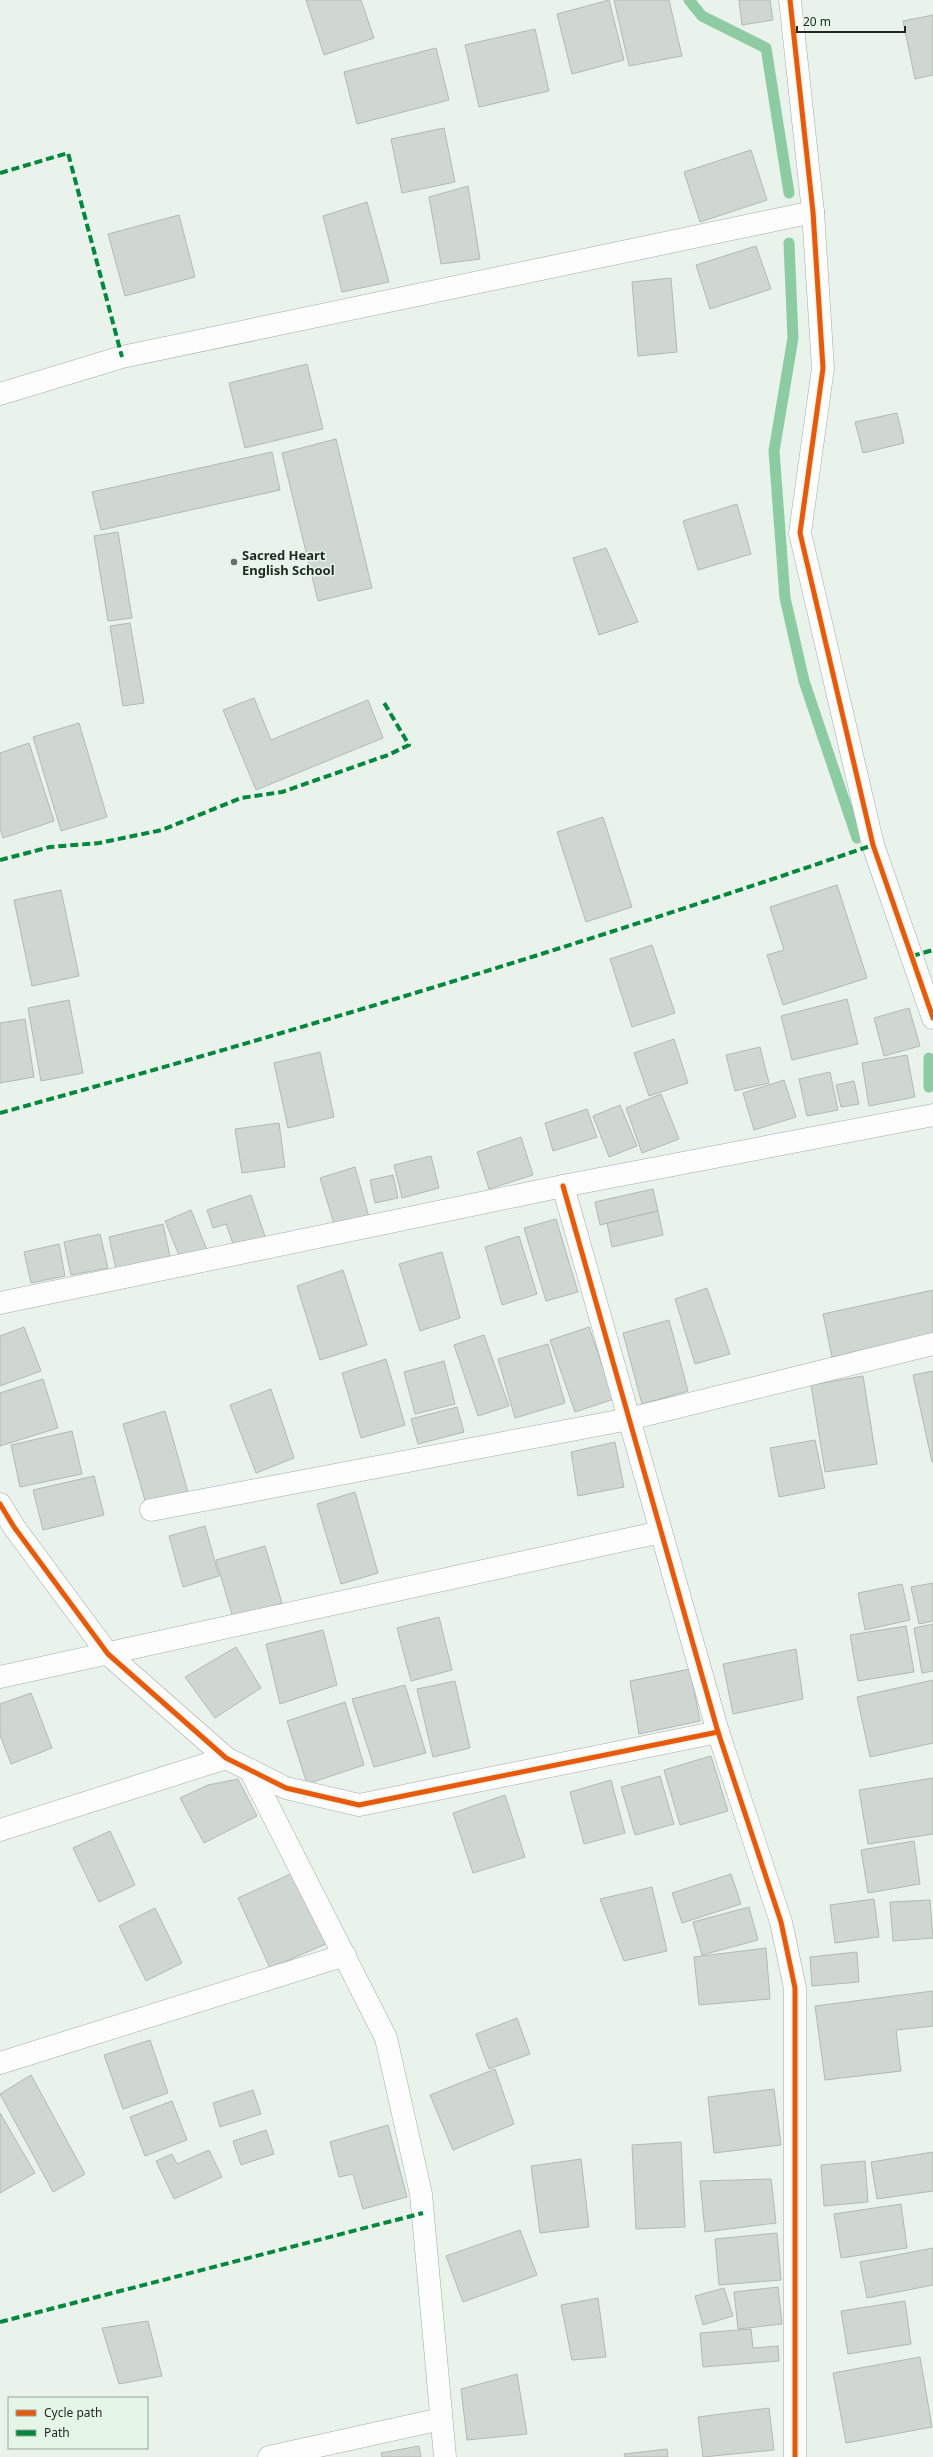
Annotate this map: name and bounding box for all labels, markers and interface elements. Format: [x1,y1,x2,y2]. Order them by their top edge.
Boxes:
scale bar [797,8,905,34]
text: 20 m [803,13,831,30]
place label: Sacred Heart English School [242,546,335,579]
marker: Sacred Heart English School [229,557,239,567]
legend [8,2397,148,2449]
text: Cycle path [44,2404,102,2421]
text: Path [44,2424,70,2441]

